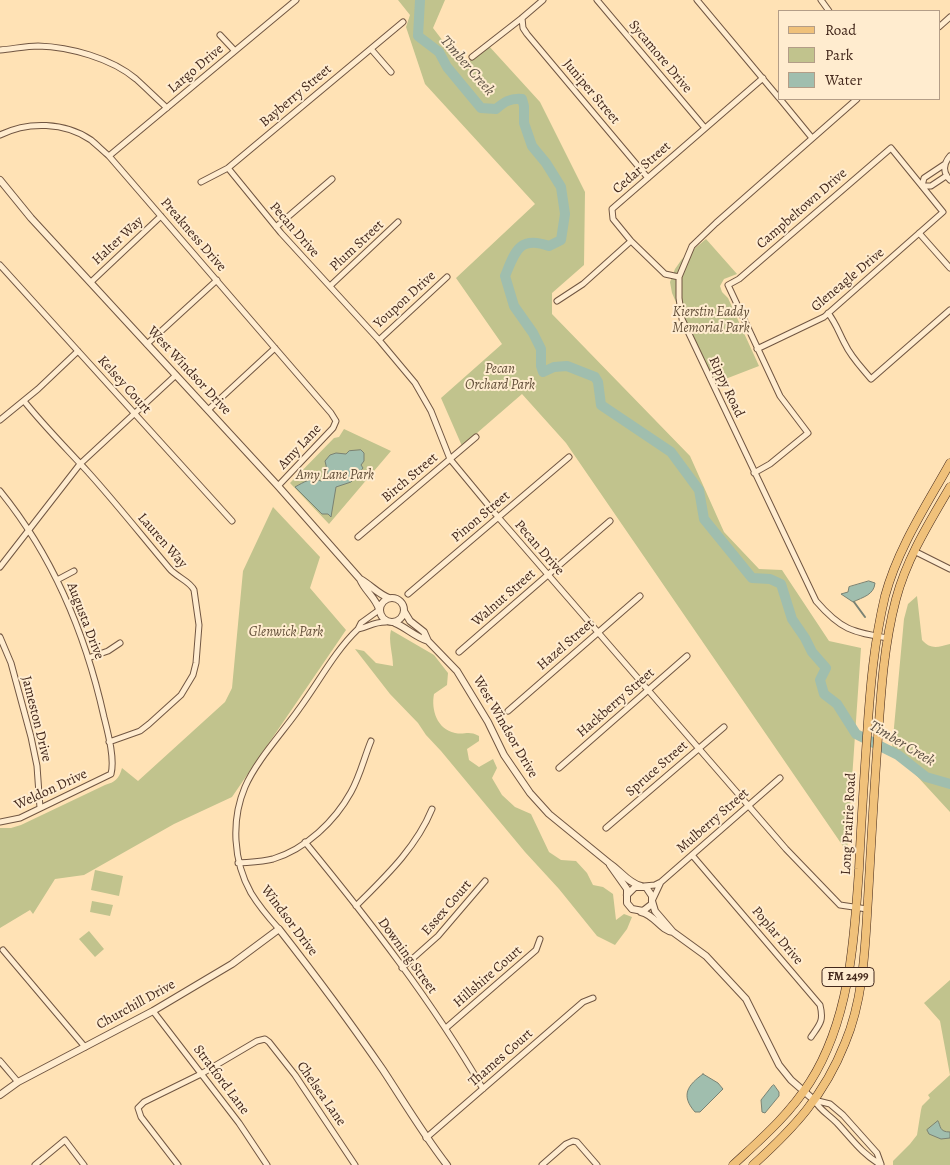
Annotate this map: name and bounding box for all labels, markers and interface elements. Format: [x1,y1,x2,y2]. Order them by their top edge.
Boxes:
legend [778,10,940,100]
street label: Sycamore Drive [625,17,695,97]
text: Road [825,20,856,40]
water label: Timber Creek [436,32,498,100]
street label: Largo Drive [165,41,227,97]
text: Park [825,45,853,65]
street label: Juniper Street [559,56,623,128]
street label: Bayberry Street [257,61,335,131]
text: Water [825,70,862,90]
street label: Cedar Street [610,138,674,198]
street label: Campbeltown Drive [753,165,851,253]
street label: Preakness Drive [156,195,230,275]
street label: Pecan Drive [266,199,322,261]
street label: Halter Way [89,213,147,269]
street label: Plum Street [327,217,387,275]
street label: Gleneagle Drive [808,245,888,315]
street label: Youpon Drive [370,268,440,332]
park label: Kierstin Eaddy Memorial Park [672,305,750,338]
street label: West Windsor Drive [144,323,234,419]
street label: Kelsey Court [94,353,154,417]
street label: Rippy Road [705,354,747,420]
park label: Pecan Orchard Park [465,362,535,394]
street label: Amy Lane [275,421,325,473]
street label: Birch Street [379,450,441,506]
park label: Amy Lane Park [296,468,374,484]
street label: Pinon Street [448,488,514,546]
street label: Lauren Way [133,510,191,572]
street label: Pecan Drive [511,517,567,579]
street label: Walnut Street [469,566,539,630]
street label: Augusta Drive [63,580,107,662]
street label: Hazel Street [534,616,598,674]
park label: Glenwick Park [249,625,323,641]
street label: Hackberry Street [574,665,658,741]
street label: West Windsor Drive [469,673,541,781]
street label: Jameston Drive [17,674,55,764]
water label: Timber Creek [866,717,938,771]
street label: Spruce Street [622,737,692,801]
street label: Weldon Drive [12,766,90,814]
street label: Long Prairie Road [838,772,860,876]
street label: Mulberry Street [673,785,753,857]
street label: Essex Court [418,877,476,939]
street label: Windsor Drive [257,882,321,960]
street label: Poplar Drive [748,903,806,969]
street label: Downing Street [374,915,440,997]
street label: Hillshire Court [450,943,526,1011]
road number: FM 2499 [822,968,874,986]
street label: Churchill Drive [94,976,178,1034]
street label: Thames Court [465,1026,537,1090]
street label: Stratford Lane [189,1042,253,1118]
street label: Chelsea Lane [293,1059,349,1129]

